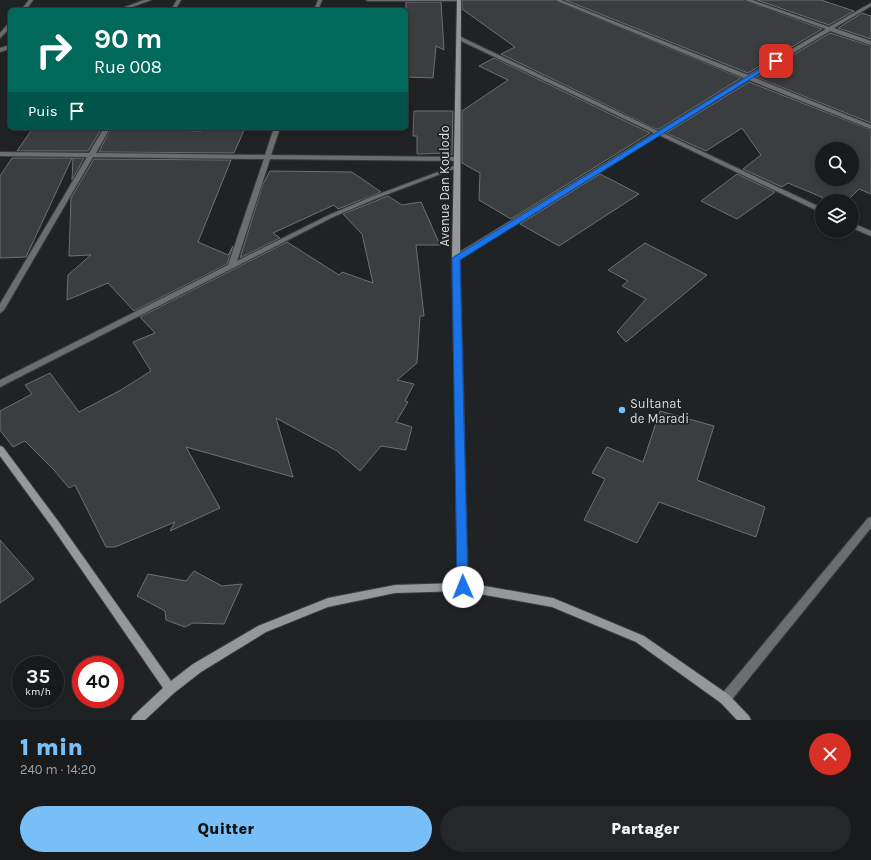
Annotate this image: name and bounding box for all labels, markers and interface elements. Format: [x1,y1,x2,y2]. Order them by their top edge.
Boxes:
text: 90 m [94,22,162,55]
icon: right [28,24,80,76]
pin [759,44,793,78]
icon: arrive [765,50,787,72]
text: Rue 008 [94,56,162,78]
icon: arrive [66,100,88,122]
text: Puis [28,102,58,120]
street label: Avenue Dan Koulodo [437,126,452,246]
map controls [815,142,859,238]
button: search [815,142,859,186]
button: layers [815,194,859,238]
place label: Sultanat de Maradi [630,396,689,426]
marker: Sultanat de Maradi [617,405,627,415]
position arrow [442,566,484,608]
speed limit sign: 40 [72,656,124,708]
text: 35 [26,665,50,688]
text: km/h [25,686,51,698]
text: 1 min [20,733,83,761]
button: close [809,733,851,775]
text: 240 m · 14:20 [20,762,96,777]
button: Quitter [20,806,432,852]
button: Partager [440,806,851,852]

